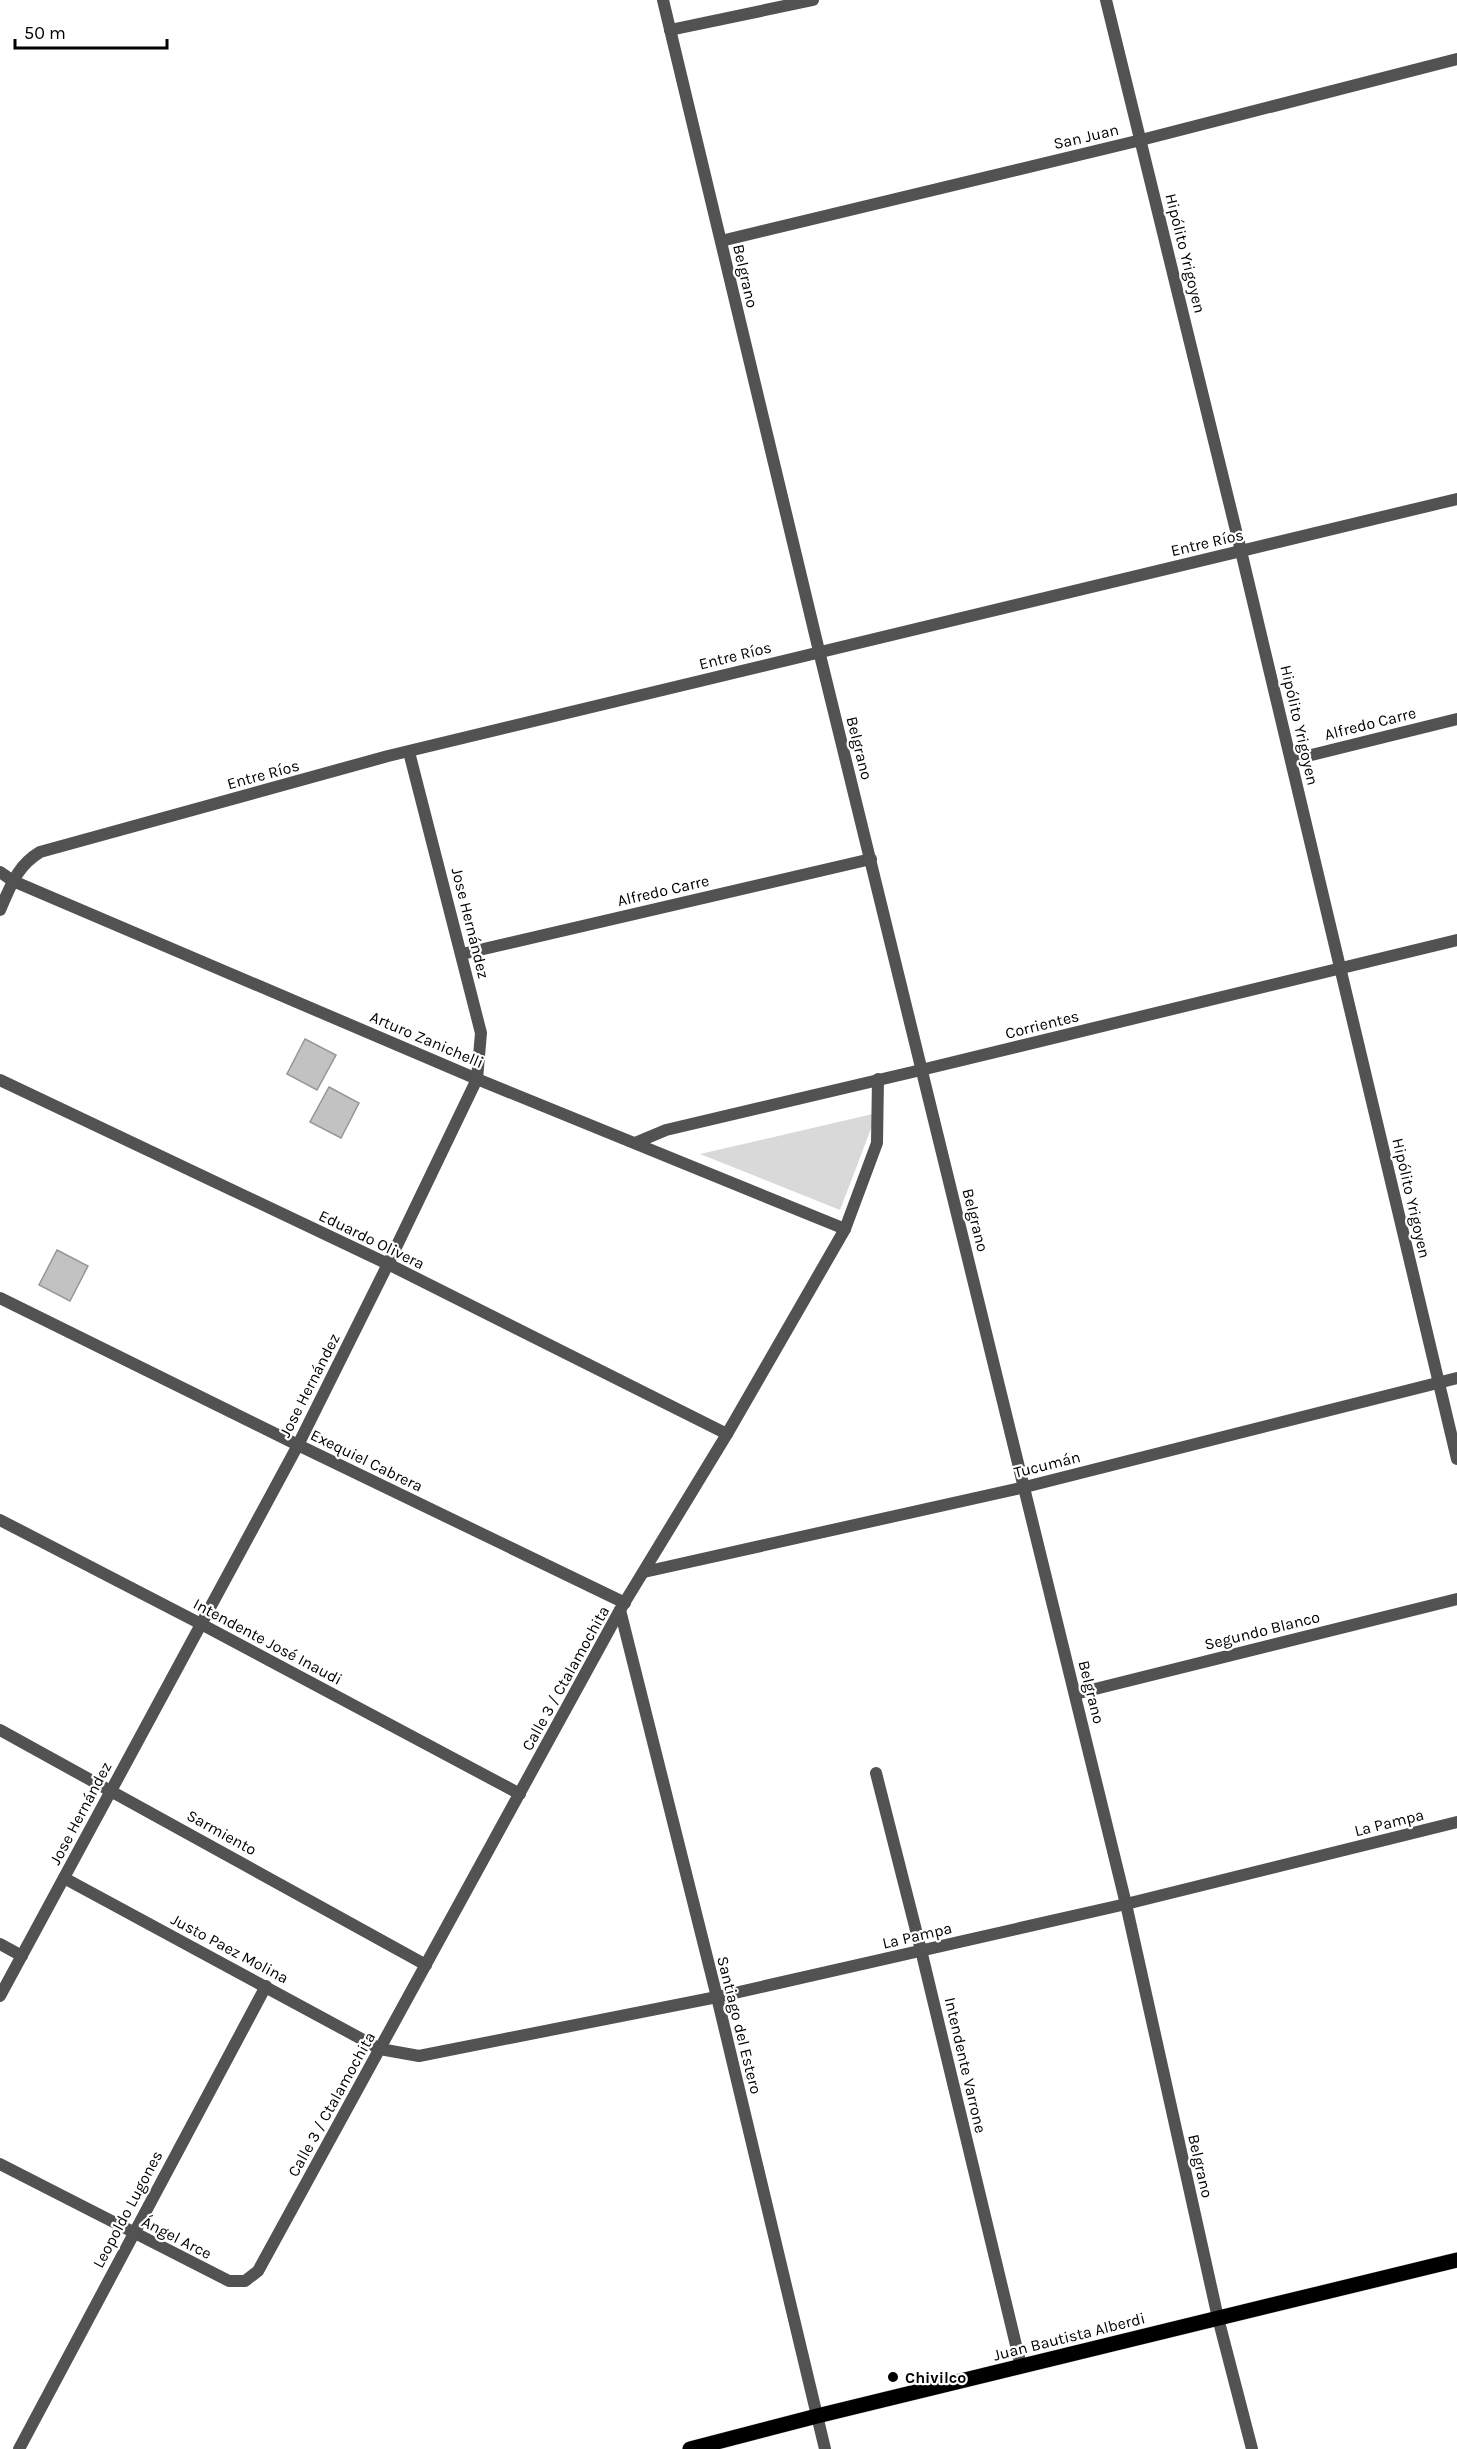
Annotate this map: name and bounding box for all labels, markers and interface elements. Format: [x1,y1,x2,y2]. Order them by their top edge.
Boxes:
scale bar [15,12,166,50]
text: 50 m [24,22,66,44]
street label: San Juan [1052,120,1121,153]
street label: Hipólito Yrigoyen [1161,191,1210,315]
street label: Belgrano [729,242,762,310]
street label: Entre Ríos [1169,525,1245,560]
street label: Entre Ríos [697,637,773,674]
street label: Hipólito Yrigoyen [1276,663,1323,787]
street label: Alfredo Carre [1322,703,1418,744]
street label: Belgrano [842,714,877,782]
street label: Entre Ríos [225,756,301,793]
street label: Jose Hernández [448,866,493,981]
street label: Alfredo Carre [615,871,711,910]
street label: Corrientes [1003,1006,1081,1043]
street label: Arturo Zanichelli [367,1007,486,1072]
street label: Hipólito Yrigoyen [1388,1136,1435,1260]
street label: Belgrano [958,1186,993,1254]
street label: Eduardo Olivera [316,1206,428,1273]
street label: Jose Hernández [275,1330,344,1440]
street label: Exequiel Cabrera [308,1425,426,1496]
street label: Tucumán [1012,1447,1082,1482]
street label: Intendente José Inaudi [190,1594,345,1689]
street label: Calle 3 / Ctalamochita [518,1602,613,1754]
street label: Segundo Blanco [1202,1607,1322,1654]
street label: Belgrano [1074,1658,1109,1726]
street label: Jose Hernández [45,1759,116,1868]
street label: La Pampa [1352,1805,1426,1840]
street label: Sarmiento [184,1806,260,1859]
street label: Justo Paez Molina [168,1909,292,1987]
street label: La Pampa [880,1918,954,1953]
street label: Santiago del Estero [713,1954,766,2096]
street label: Intendente Varrone [941,1995,990,2135]
street label: Calle 3 / Ctalamochita [284,2028,379,2180]
street label: Belgrano [1184,2132,1217,2200]
street label: Leopoldo Lugones [88,2147,166,2271]
street label: Ángel Arce [139,2212,215,2263]
street label: Juan Bautista Alberdi [991,2308,1147,2365]
place label: Chivilco [905,2368,966,2387]
marker: Chivilco [886,2370,900,2384]

